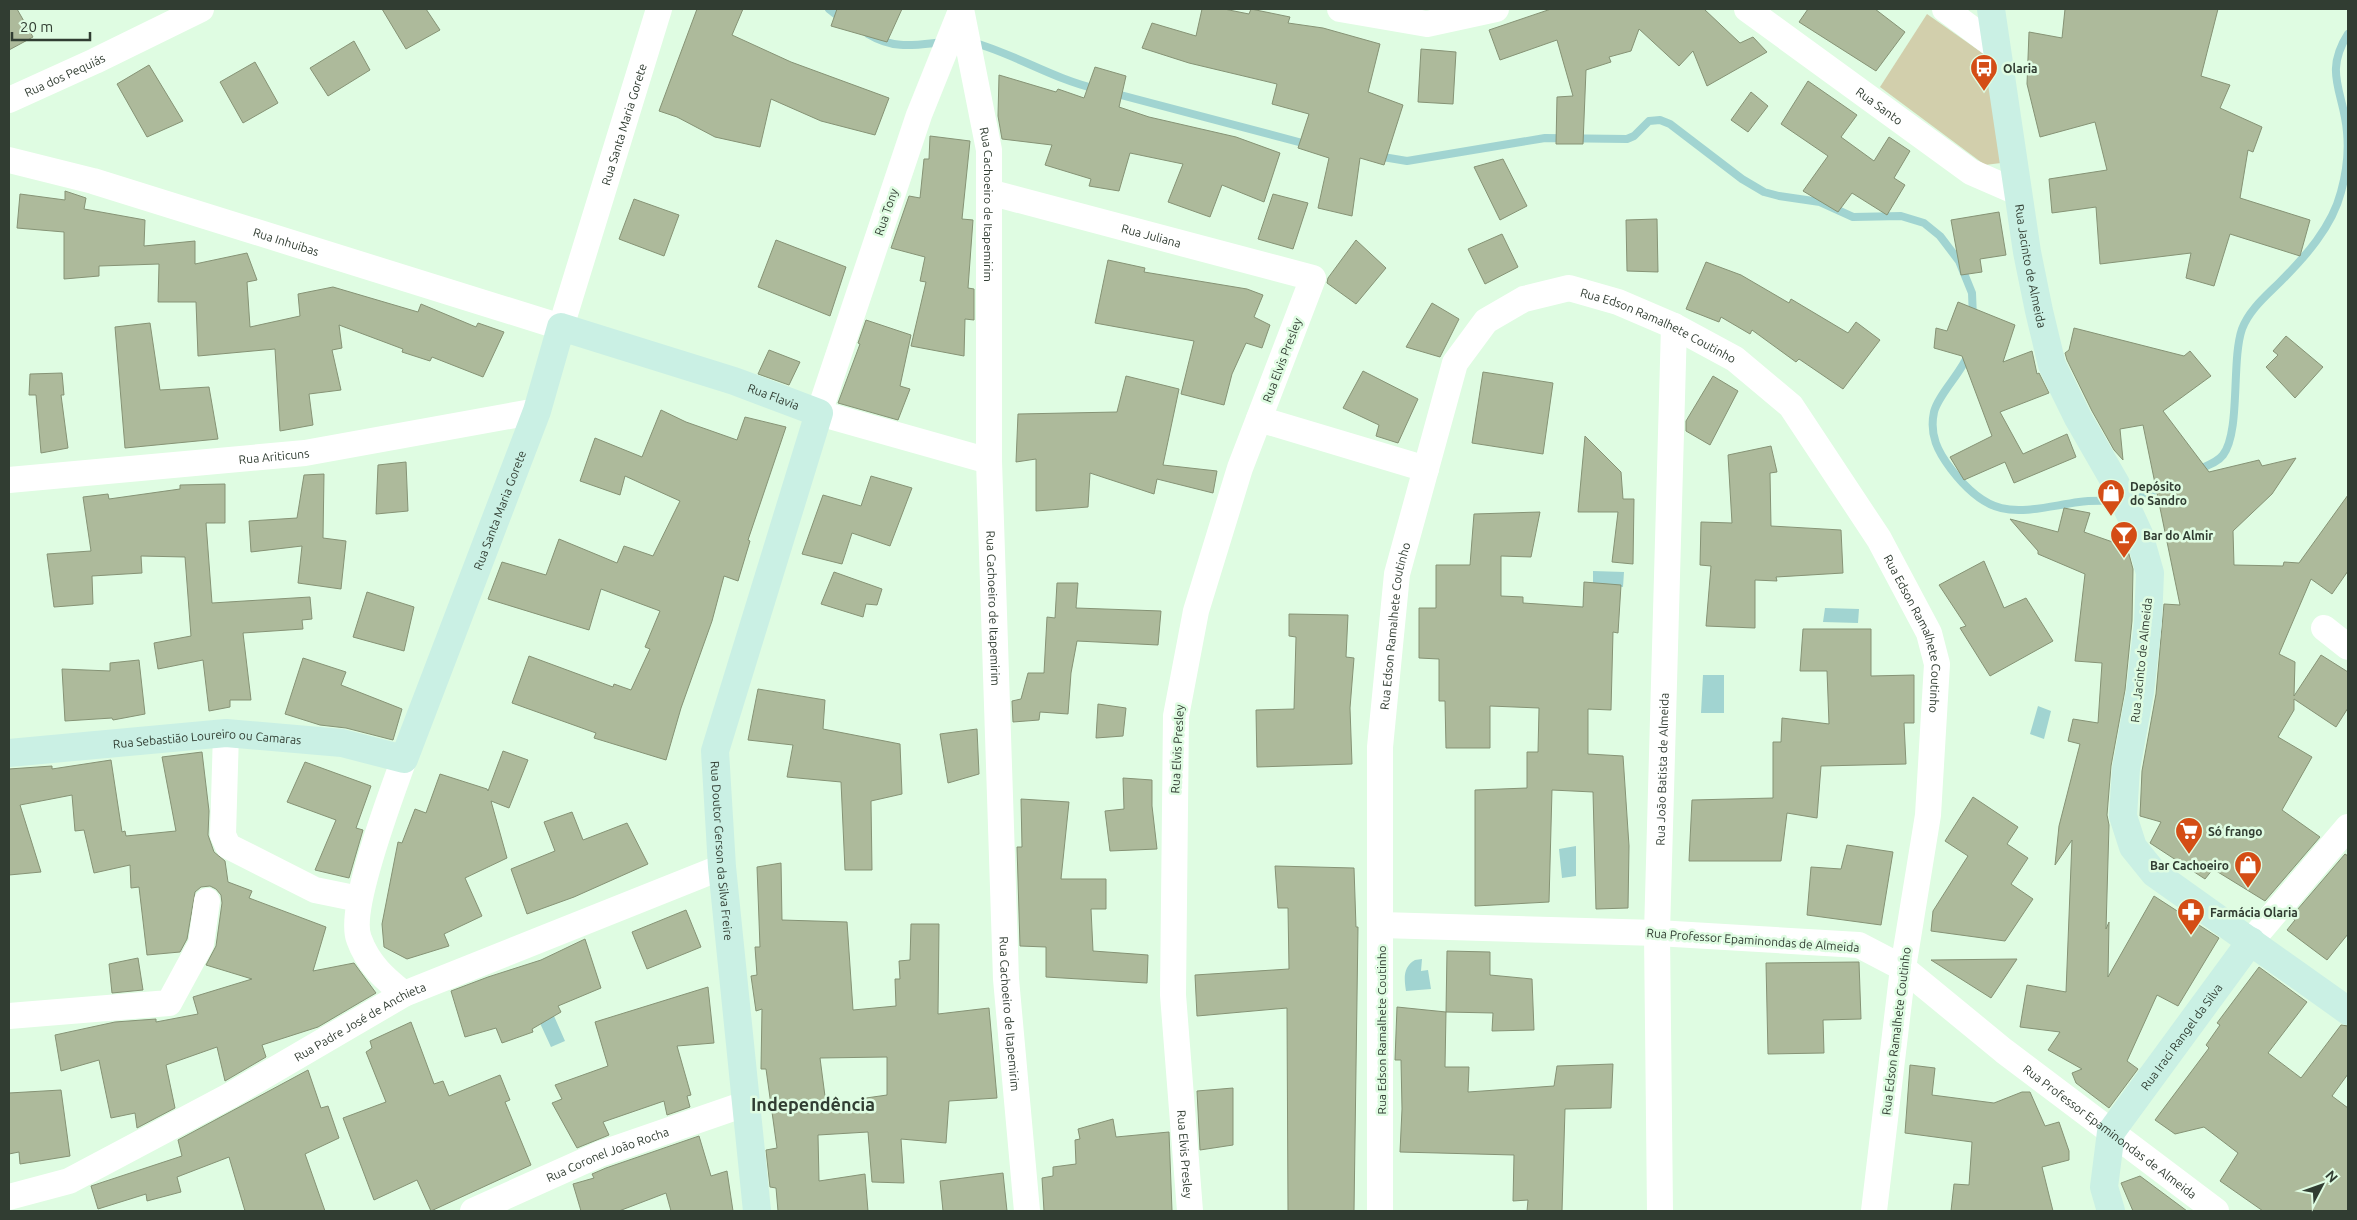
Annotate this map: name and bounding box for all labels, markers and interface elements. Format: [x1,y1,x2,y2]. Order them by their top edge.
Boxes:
scale bar [12,10,90,42]
text: 20 m [20,18,53,35]
street label: Rua dos Pequiás [22,51,107,99]
bus stop icon: Olaria [1969,53,1999,92]
street label: Rua Santa Maria Gorete [599,62,648,187]
place label: Olaria [2003,62,2038,75]
street label: Rua Santo [1854,84,1905,127]
street label: Rua Cachoeiro de Itapemirim [978,126,996,282]
street label: Rua Tony [872,187,900,237]
street label: Rua Jacinto de Almeida [2013,203,2049,329]
street label: Rua Juliana [1120,221,1183,249]
street label: Rua Inhuibas [252,225,321,258]
street label: Rua Edson Ramalhete Coutinho [1579,285,1738,365]
street label: Rua Elvis Presley [1260,316,1304,404]
street label: Rua Flavia [746,380,801,412]
street label: Rua Ariticuns [238,446,310,466]
street label: Rua Santa Maria Gorete [470,448,528,571]
shop icon: Depósito do Sandro [2096,478,2126,517]
place label: Depósito do Sandro [2130,480,2187,507]
bar icon: Bar do Almir [2109,520,2139,559]
place label: Bar do Almir [2143,529,2213,542]
street label: Rua Cachoeiro de Itapemirim [985,530,1003,686]
street label: Rua Edson Ramalhete Coutinho [1377,541,1412,710]
street label: Rua Edson Ramalhete Coutinho [1882,552,1944,714]
street label: Rua Jacinto de Almeida [2128,597,2154,723]
street label: Rua João Batista de Almeida [1653,692,1670,846]
street label: Rua Elvis Presley [1168,704,1186,794]
street label: Rua Sebastião Loureiro ou Camaras [112,726,302,750]
street label: Rua Doutor Gerson da Silva Freire [709,761,736,941]
supermarket icon: Só frango [2174,816,2204,855]
place label: Só frango [2208,825,2263,838]
shop icon: Bar Cachoeiro [2233,850,2263,889]
place label: Bar Cachoeiro [2150,859,2229,872]
pharmacy icon: Farmácia Olaria [2176,897,2206,936]
place label: Farmácia Olaria [2210,906,2298,919]
street label: Rua Professor Epaminondas de Almeida [1646,926,1860,954]
street label: Rua Cachoeiro de Itapemirim [998,936,1023,1092]
street label: Rua Edson Ramalhete Coutinho [1375,945,1388,1115]
street label: Rua Edson Ramalhete Coutinho [1879,946,1913,1116]
street label: Rua Padre José de Anchieta [292,980,427,1063]
street label: Rua Iraci Rangel da Silva [2138,981,2224,1092]
street label: Rua Professor Epaminondas de Almeida [2021,1062,2199,1201]
district label: Independência [751,1094,875,1114]
street label: Rua Elvis Presley [1176,1109,1196,1199]
street label: Rua Coronel João Rocha [544,1124,670,1184]
north arrow [2297,1160,2347,1210]
text: N [2322,1167,2341,1186]

